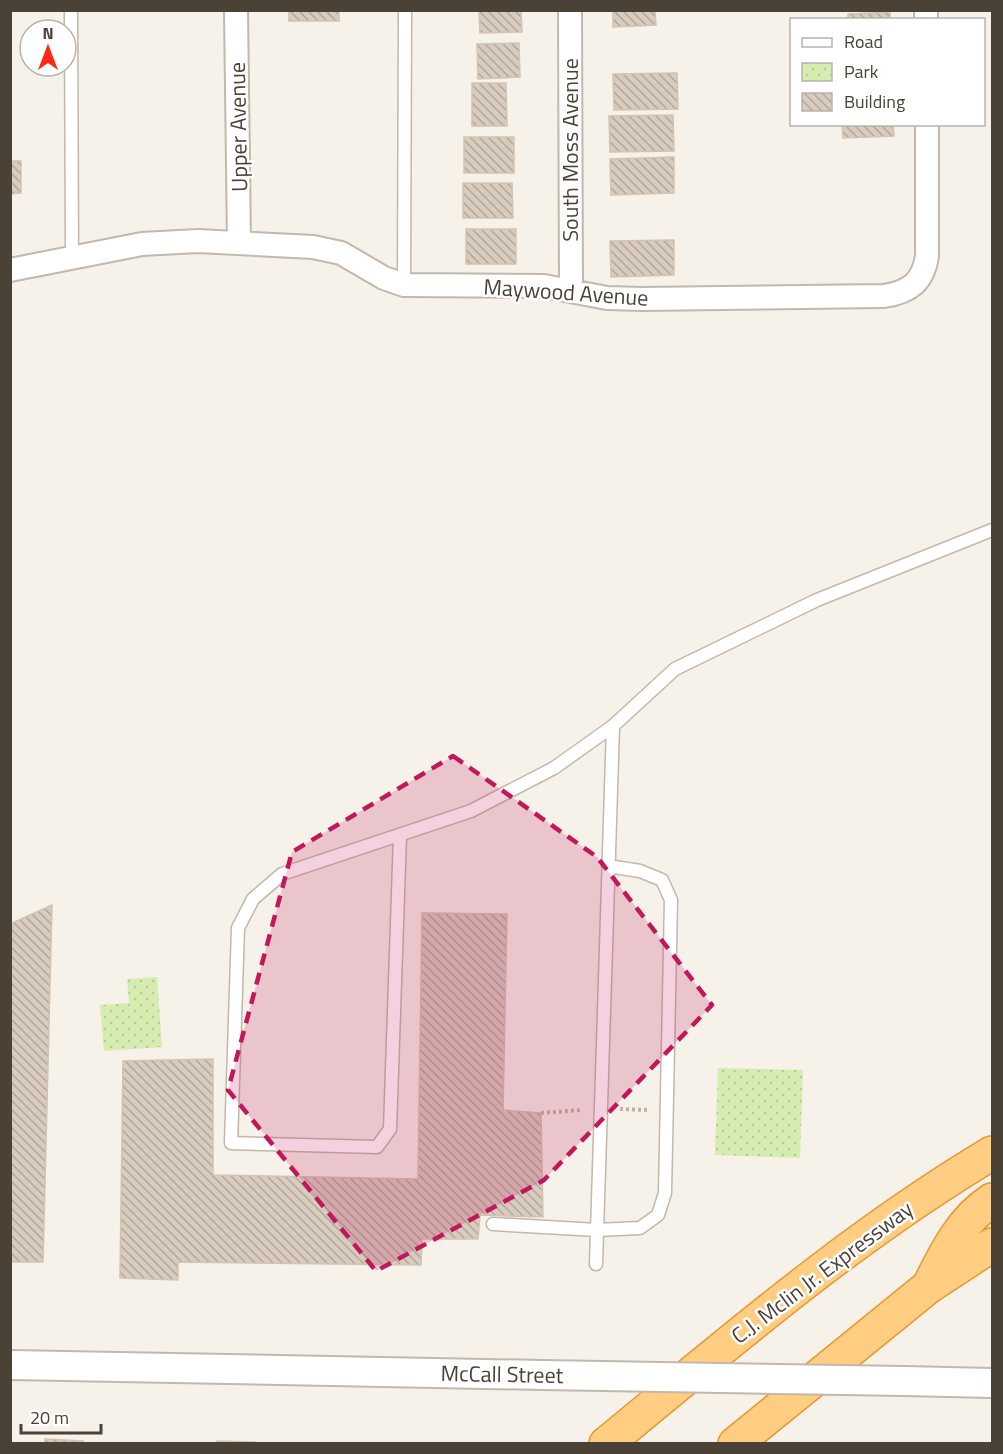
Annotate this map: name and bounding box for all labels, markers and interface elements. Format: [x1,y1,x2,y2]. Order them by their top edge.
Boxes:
north arrow [18,18,78,78]
legend [790,18,985,126]
text: N [42,21,54,45]
text: Road [844,28,883,55]
street label: South Moss Avenue [553,58,587,242]
text: Park [844,58,879,85]
street label: Upper Avenue [220,62,256,192]
text: Building [844,88,905,115]
street label: Maywood Avenue [482,269,650,315]
street label: C.J. Mclin Jr. Expressway [724,1192,921,1352]
street label: McCall Street [440,1356,564,1392]
scale bar [21,1397,100,1435]
text: 20 m [30,1404,69,1431]

